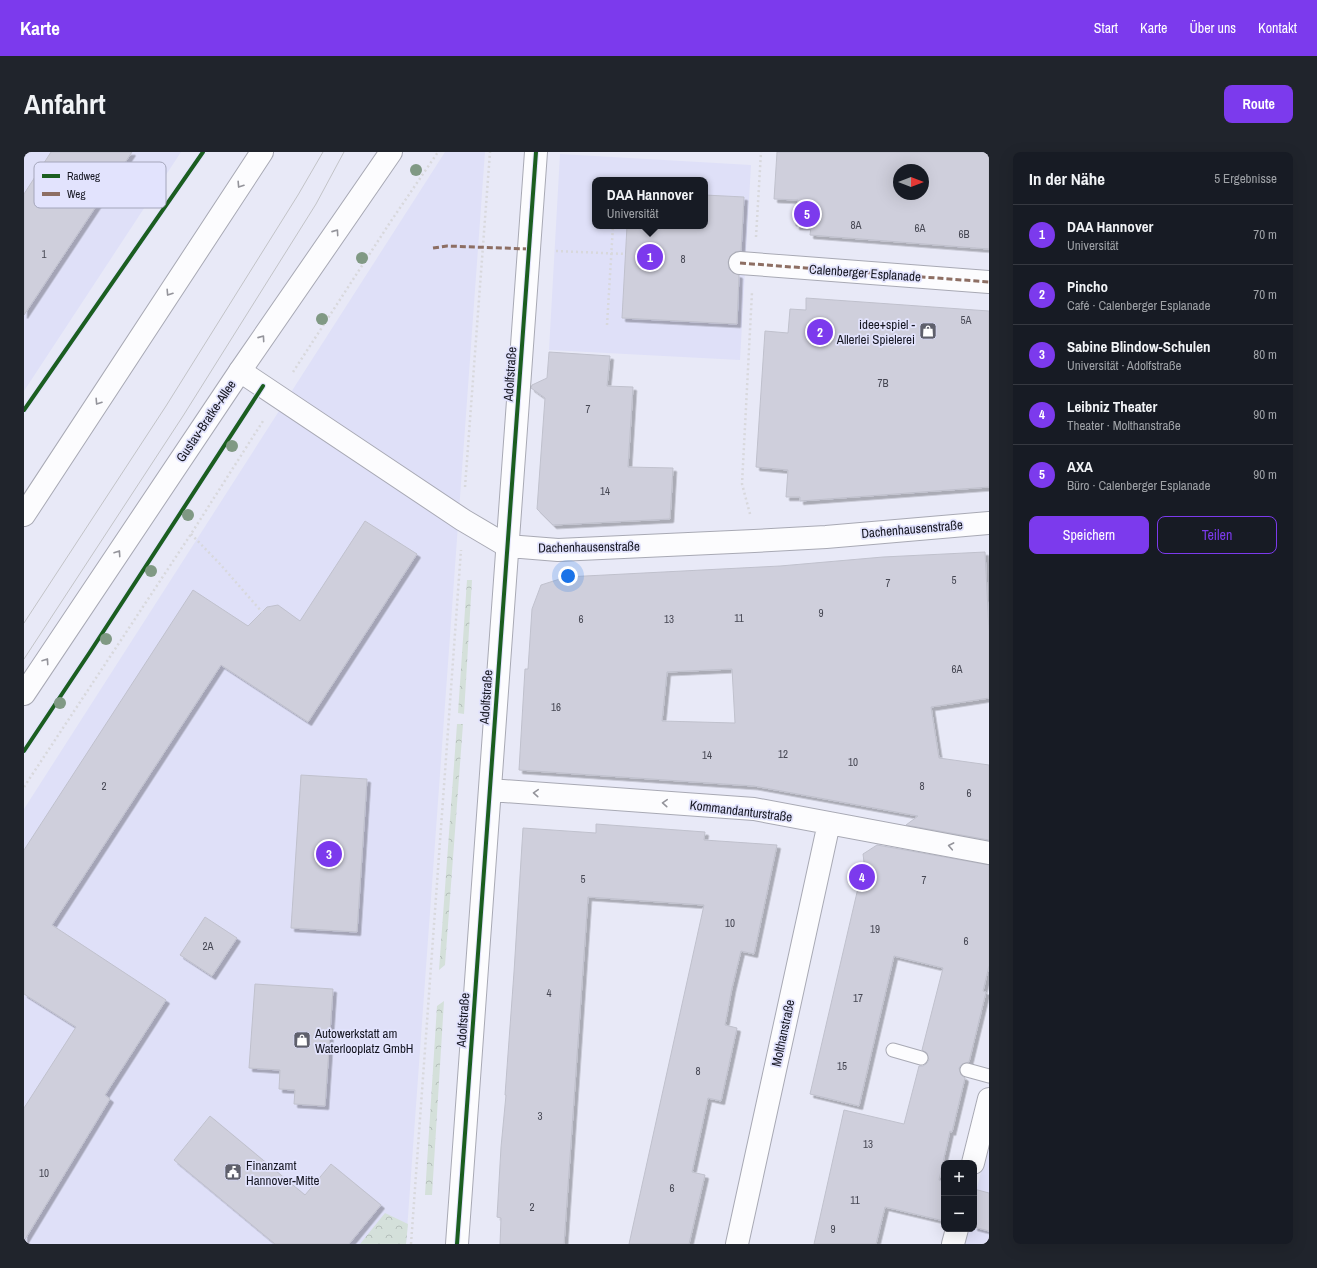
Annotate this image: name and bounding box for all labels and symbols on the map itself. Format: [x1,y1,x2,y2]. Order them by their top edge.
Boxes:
legend [34,162,166,208]
north arrow [893,164,929,200]
text: Radweg [67,169,100,183]
one-way arrow [238,180,245,187]
text: Weg [67,187,85,201]
pin: 5 [794,199,820,229]
house number: 8A [850,218,862,232]
house number: 6A [914,221,926,235]
house number: 6B [958,227,970,241]
one-way arrow [331,229,338,236]
pin: 1 [637,242,663,272]
house number: 1 [41,247,47,261]
house number: 8 [680,252,686,266]
street label: Calenberger Esplanade [809,261,922,285]
one-way arrow [167,289,174,296]
house number: 5A [960,313,972,327]
place label: idee+spiel - Allerlei Spielerei [836,316,915,348]
pin: 2 [807,317,833,347]
shop icon: idee+spiel - Allerlei Spielerei [918,321,938,341]
one-way arrow [257,336,264,343]
street label: Adolfstraße [500,346,520,403]
house number: 7B [877,376,889,390]
street label: Gustav-Bratke-Allee [172,377,240,465]
one-way arrow [95,398,103,405]
house number: 7 [585,402,591,416]
house number: 14 [600,484,610,498]
street label: Dachenhausenstraße [860,516,964,542]
street label: Dachenhausenstraße [538,538,640,556]
one-way arrow [113,550,121,557]
your location [558,566,578,586]
house number: 5 [951,573,957,587]
house number: 7 [885,576,891,590]
house number: 9 [818,606,824,620]
house number: 11 [734,611,744,625]
house number: 6 [578,612,584,626]
house number: 13 [664,612,674,626]
one-way arrow [41,658,49,665]
house number: 6A [951,662,963,676]
street label: Adolfstraße [476,669,496,726]
house number: 16 [551,700,561,714]
house number: 12 [778,747,788,761]
house number: 14 [702,748,712,762]
house number: 10 [848,755,858,769]
house number: 2 [101,779,107,793]
house number: 8 [919,779,925,793]
house number: 6 [966,786,972,800]
one-way arrow [533,789,539,798]
street label: Kommandanturstraße [689,796,793,826]
one-way arrow [662,798,669,807]
pin: 3 [316,839,342,869]
one-way arrow [948,842,954,850]
pin: 4 [849,862,875,892]
house number: 5 [580,872,586,886]
house number: 7 [921,873,927,887]
house number: 10 [725,916,735,930]
house number: 19 [870,922,880,936]
house number: 6 [963,934,969,948]
house number: 2A [202,939,214,953]
house number: 4 [546,986,552,1000]
house number: 17 [853,991,863,1005]
street label: Adolfstraße [453,992,473,1049]
street label: Molthanstraße [768,998,798,1068]
place label: Autowerkstatt am Waterlooplatz GmbH [314,1025,414,1057]
shop icon: Autowerkstatt am Waterlooplatz GmbH [292,1030,312,1050]
house number: 15 [837,1059,847,1073]
house number: 8 [695,1064,701,1078]
house number: 3 [537,1109,543,1123]
house number: 13 [863,1137,873,1151]
place label: Finanzamt Hannover-Mitte [246,1157,320,1189]
public building icon: Finanzamt Hannover-Mitte [223,1162,243,1182]
house number: 10 [39,1166,49,1180]
house number: 6 [669,1181,675,1195]
house number: 11 [850,1193,860,1207]
house number: 2 [529,1200,535,1214]
house number: 9 [830,1222,836,1236]

